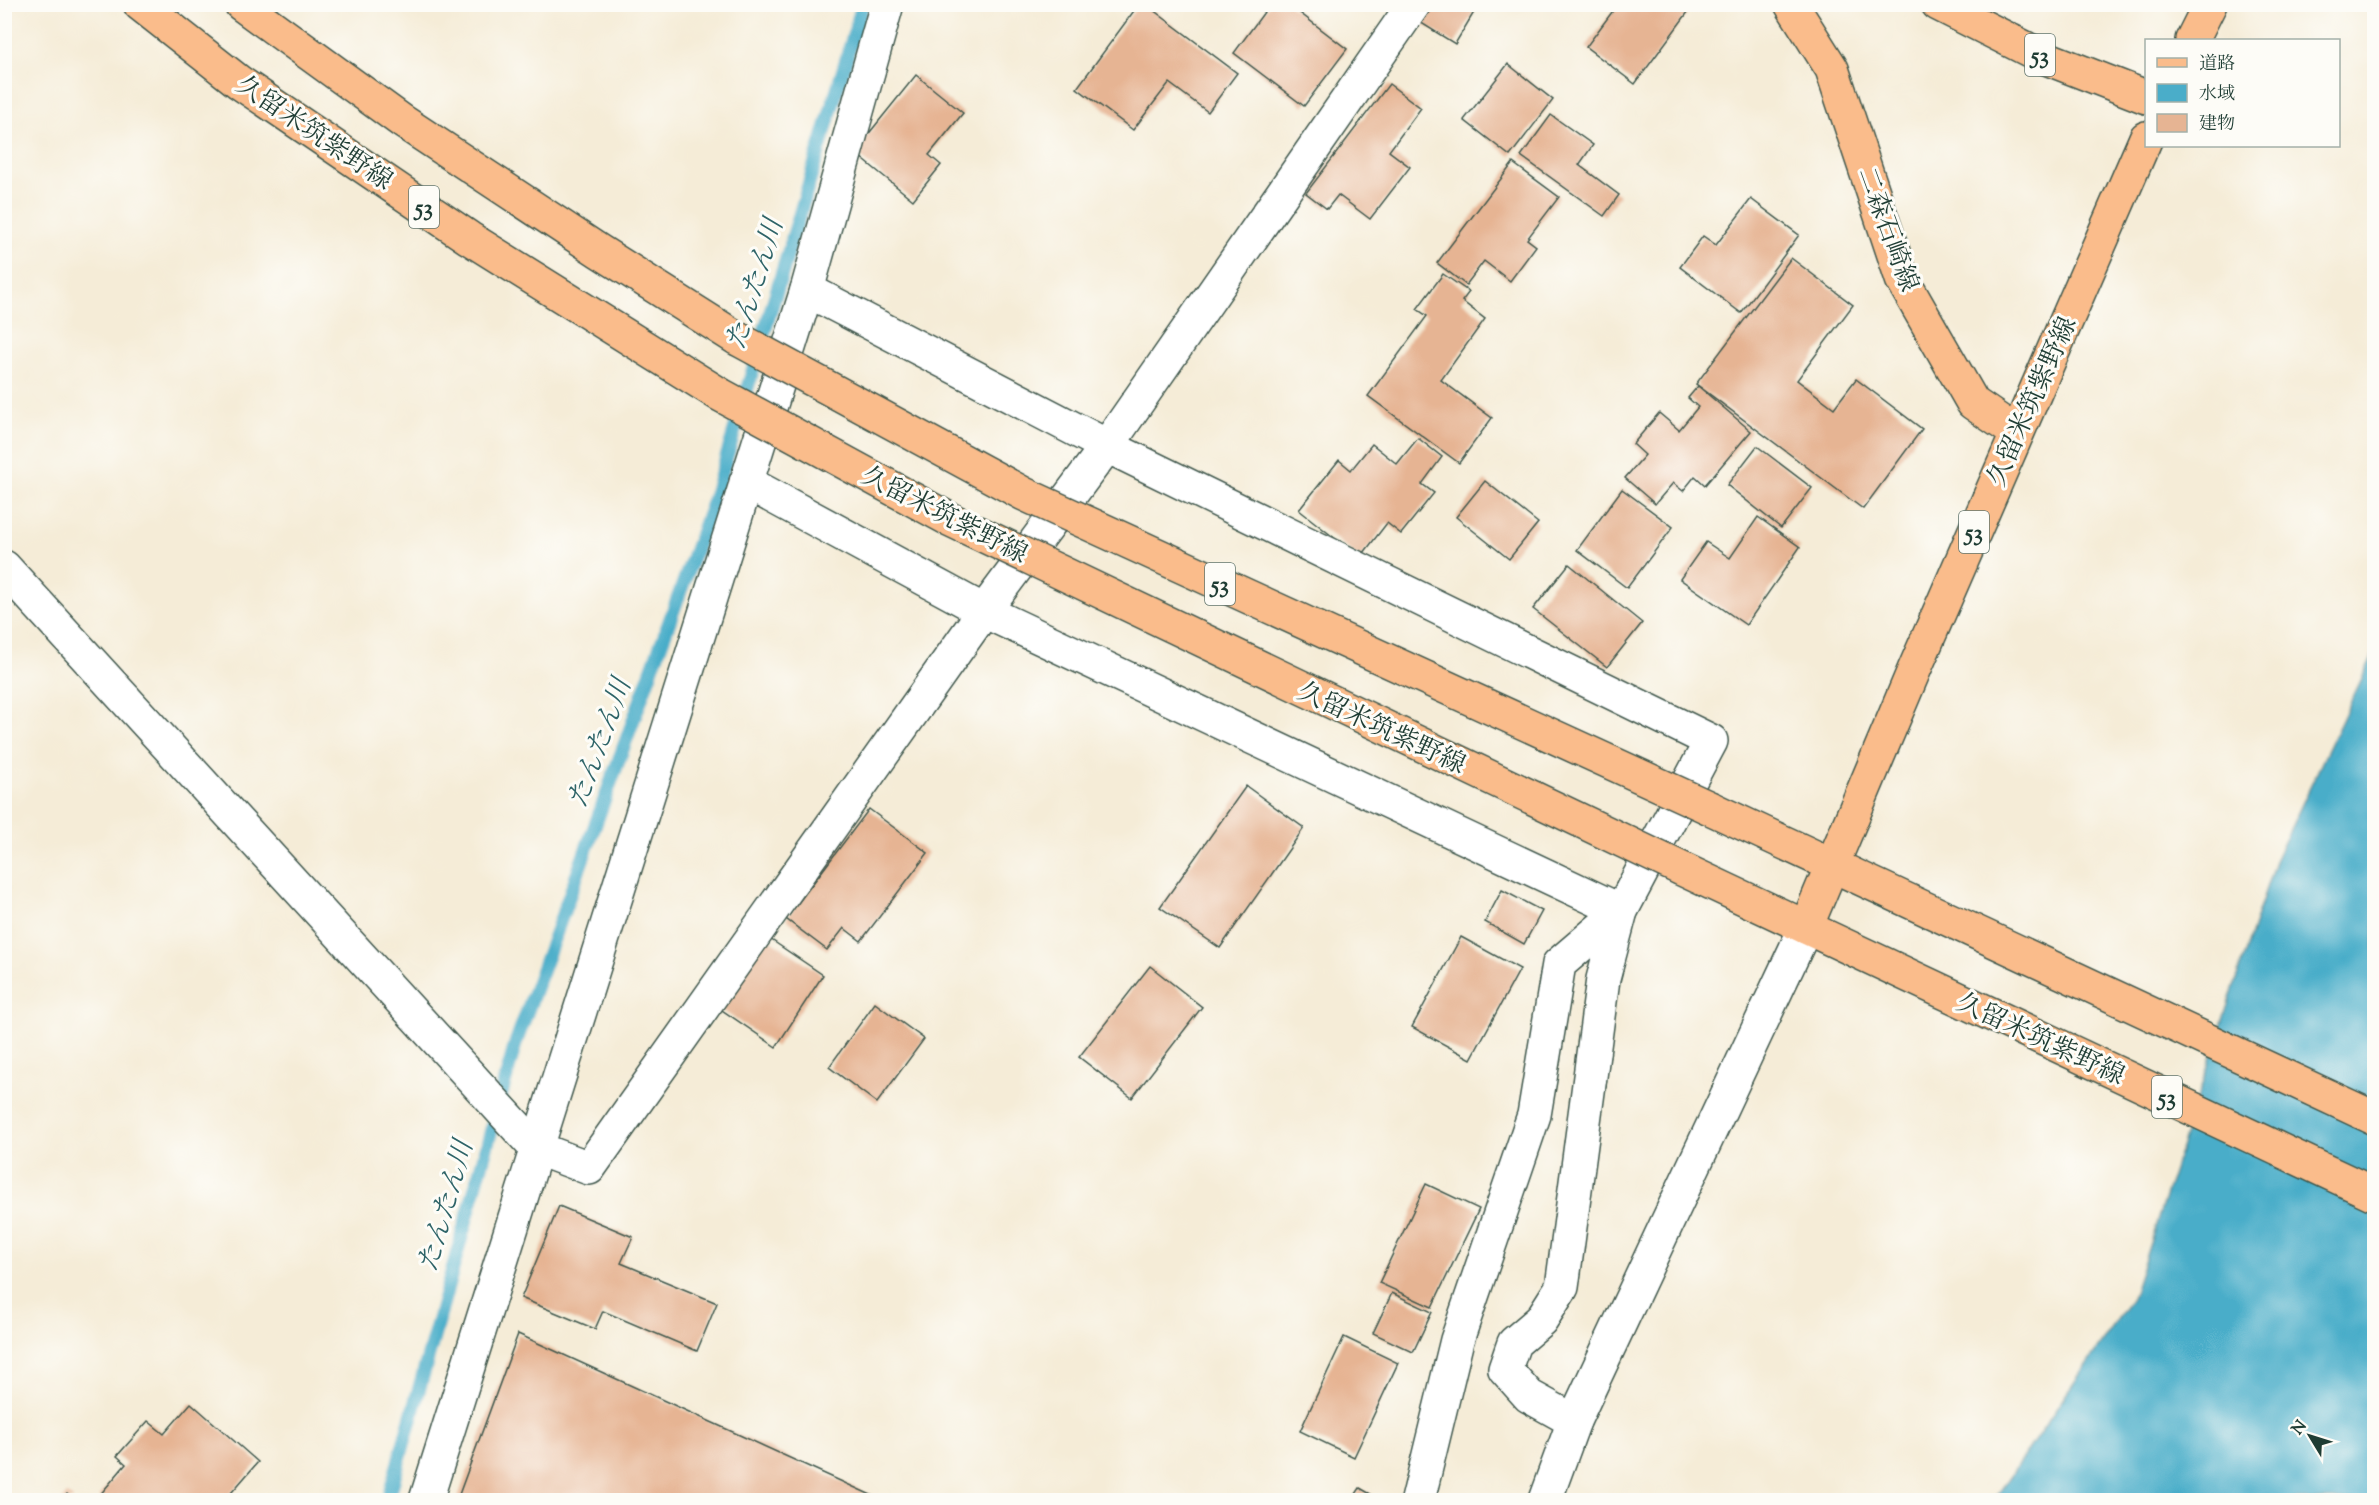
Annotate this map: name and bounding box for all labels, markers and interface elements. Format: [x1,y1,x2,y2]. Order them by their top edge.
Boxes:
road number: 53 [2025,34,2055,76]
legend [2145,39,2340,147]
text: 道路 [2199,52,2235,78]
street label: 久留米筑紫野線 [228,68,399,200]
text: 水域 [2199,82,2235,108]
text: 建物 [2199,112,2235,138]
street label: 二森石崎線 [1847,162,1926,297]
road number: 53 [409,186,439,228]
water label: たんたん川 [718,212,796,355]
street label: 久留米筑紫野線 [1979,311,2087,493]
street label: 久留米筑紫野線 [854,458,1033,574]
road number: 53 [1959,511,1989,553]
road number: 53 [1205,563,1235,605]
water label: たんたん川 [560,671,644,814]
street label: 久留米筑紫野線 [1291,674,1471,784]
street label: 久留米筑紫野線 [1950,985,2130,1095]
road number: 53 [2152,1076,2182,1118]
water label: たんたん川 [410,1134,486,1277]
north arrow [2280,1406,2340,1466]
text: N [2287,1416,2313,1440]

